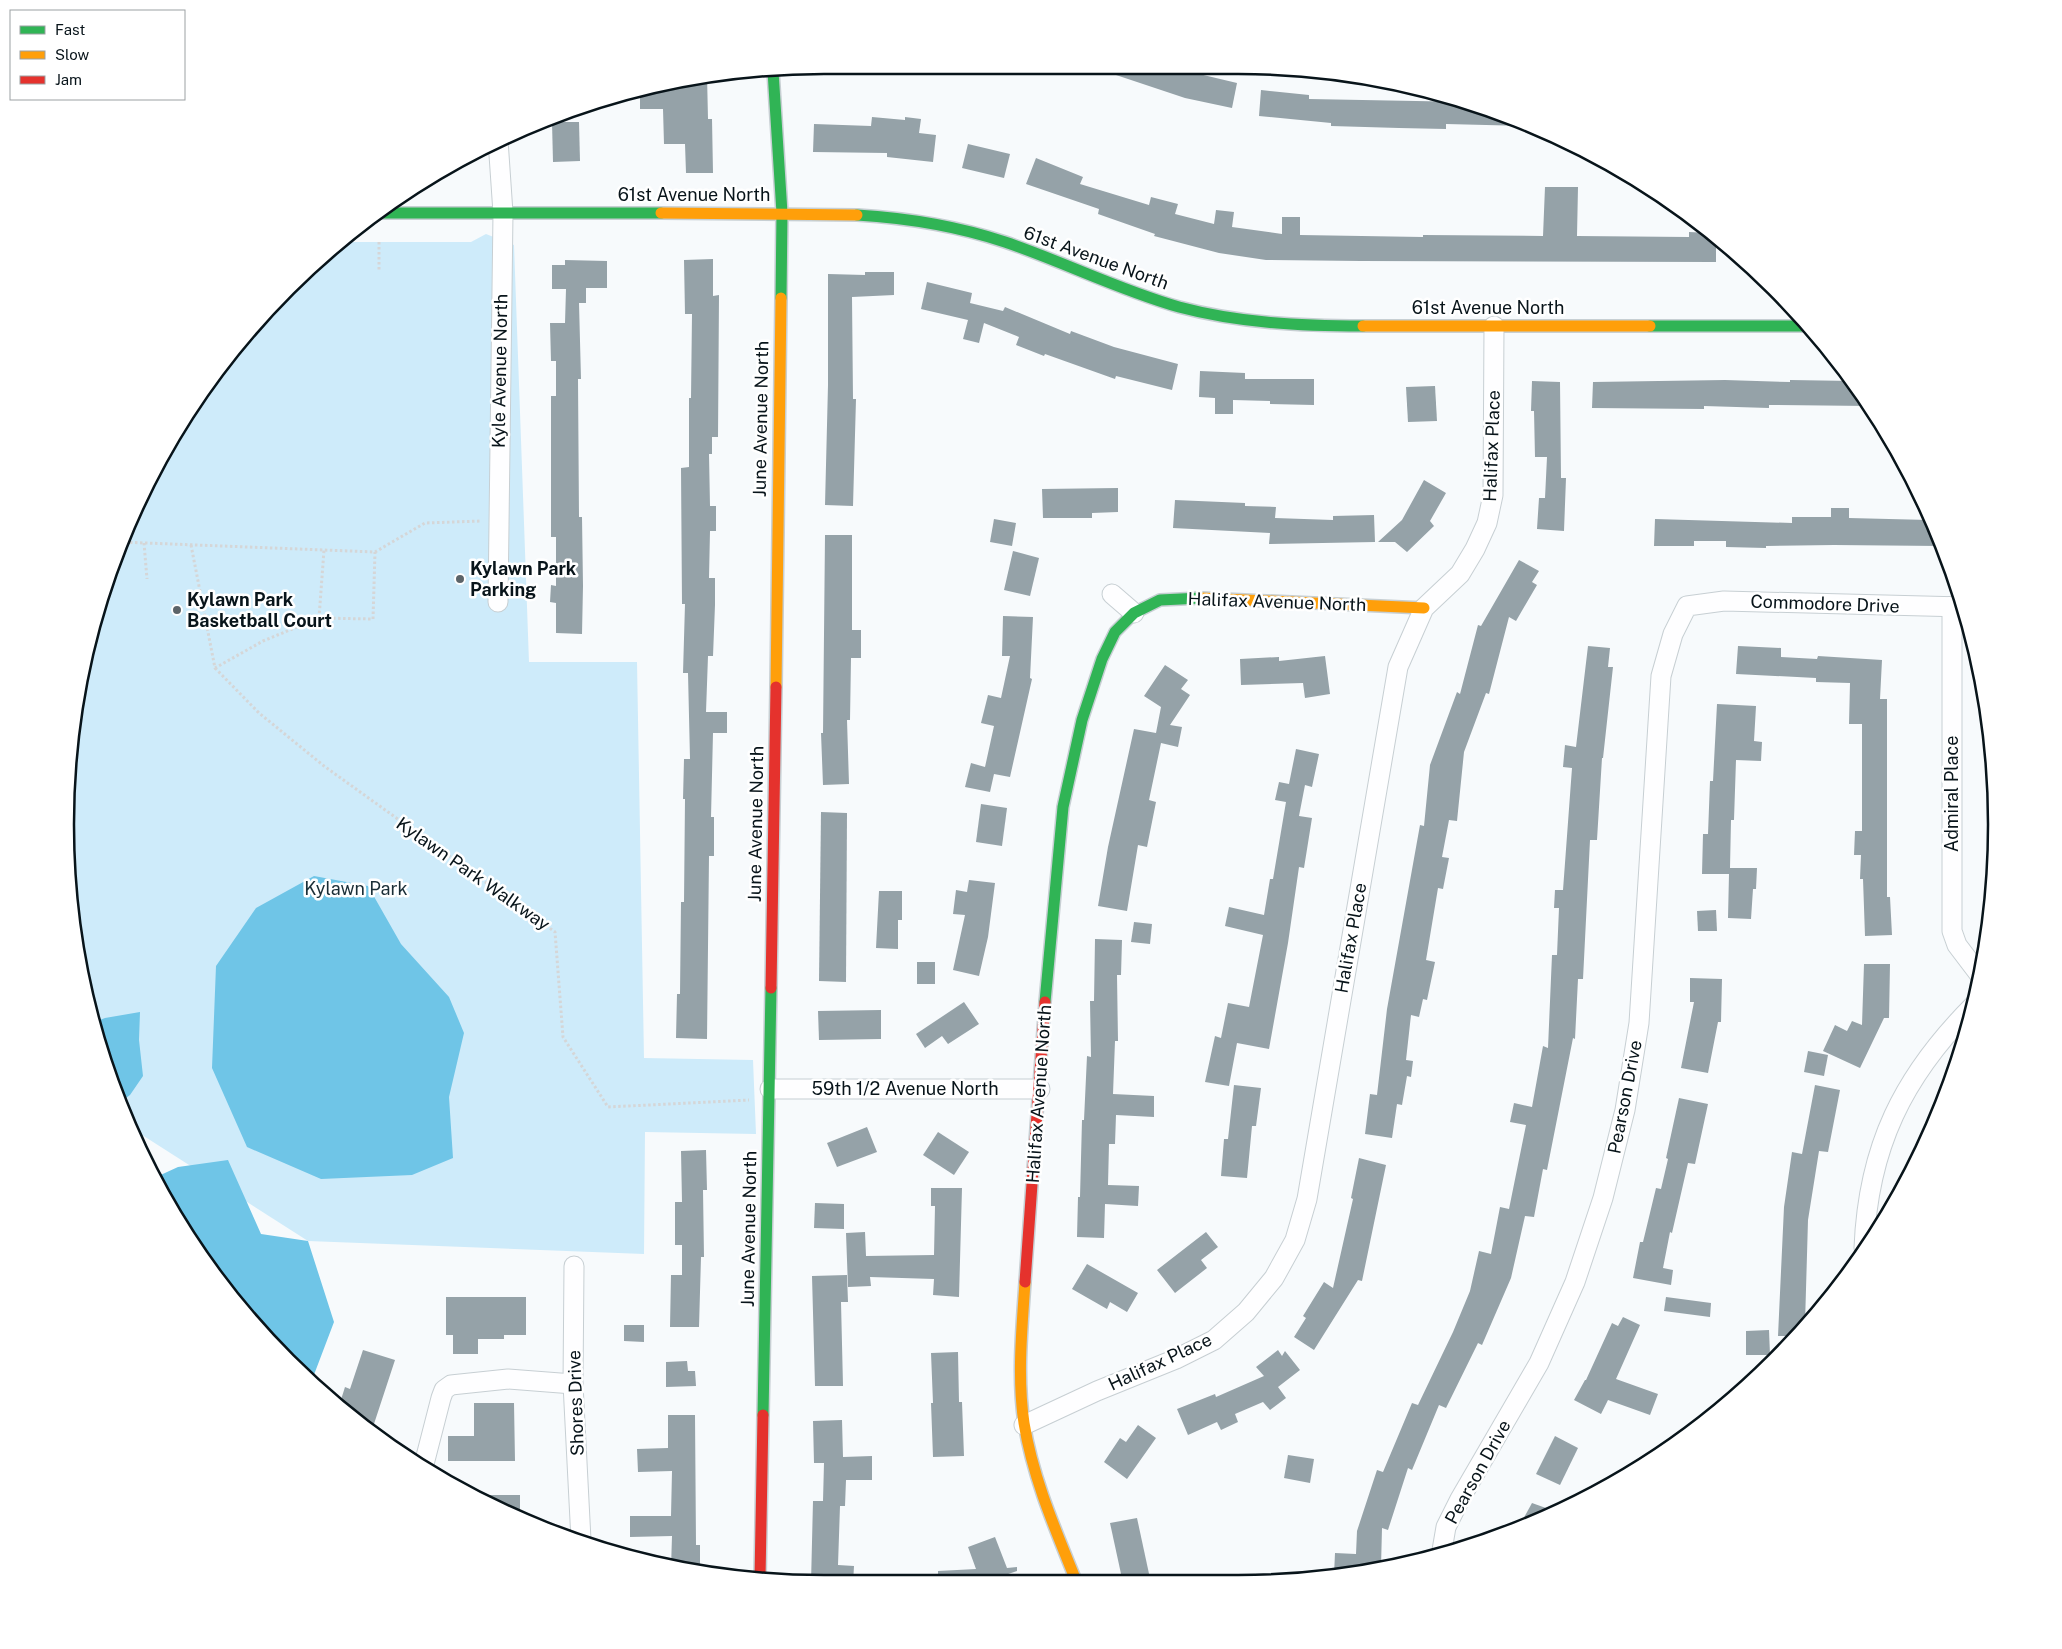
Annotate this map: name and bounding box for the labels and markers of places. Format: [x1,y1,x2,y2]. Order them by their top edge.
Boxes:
place label: Kylawn Park Parking [470,558,577,600]
marker: Kylawn Park Parking [454,573,466,585]
place label: Kylawn Park Basketball Court [187,589,332,631]
marker: Kylawn Park Basketball Court [171,604,183,616]

